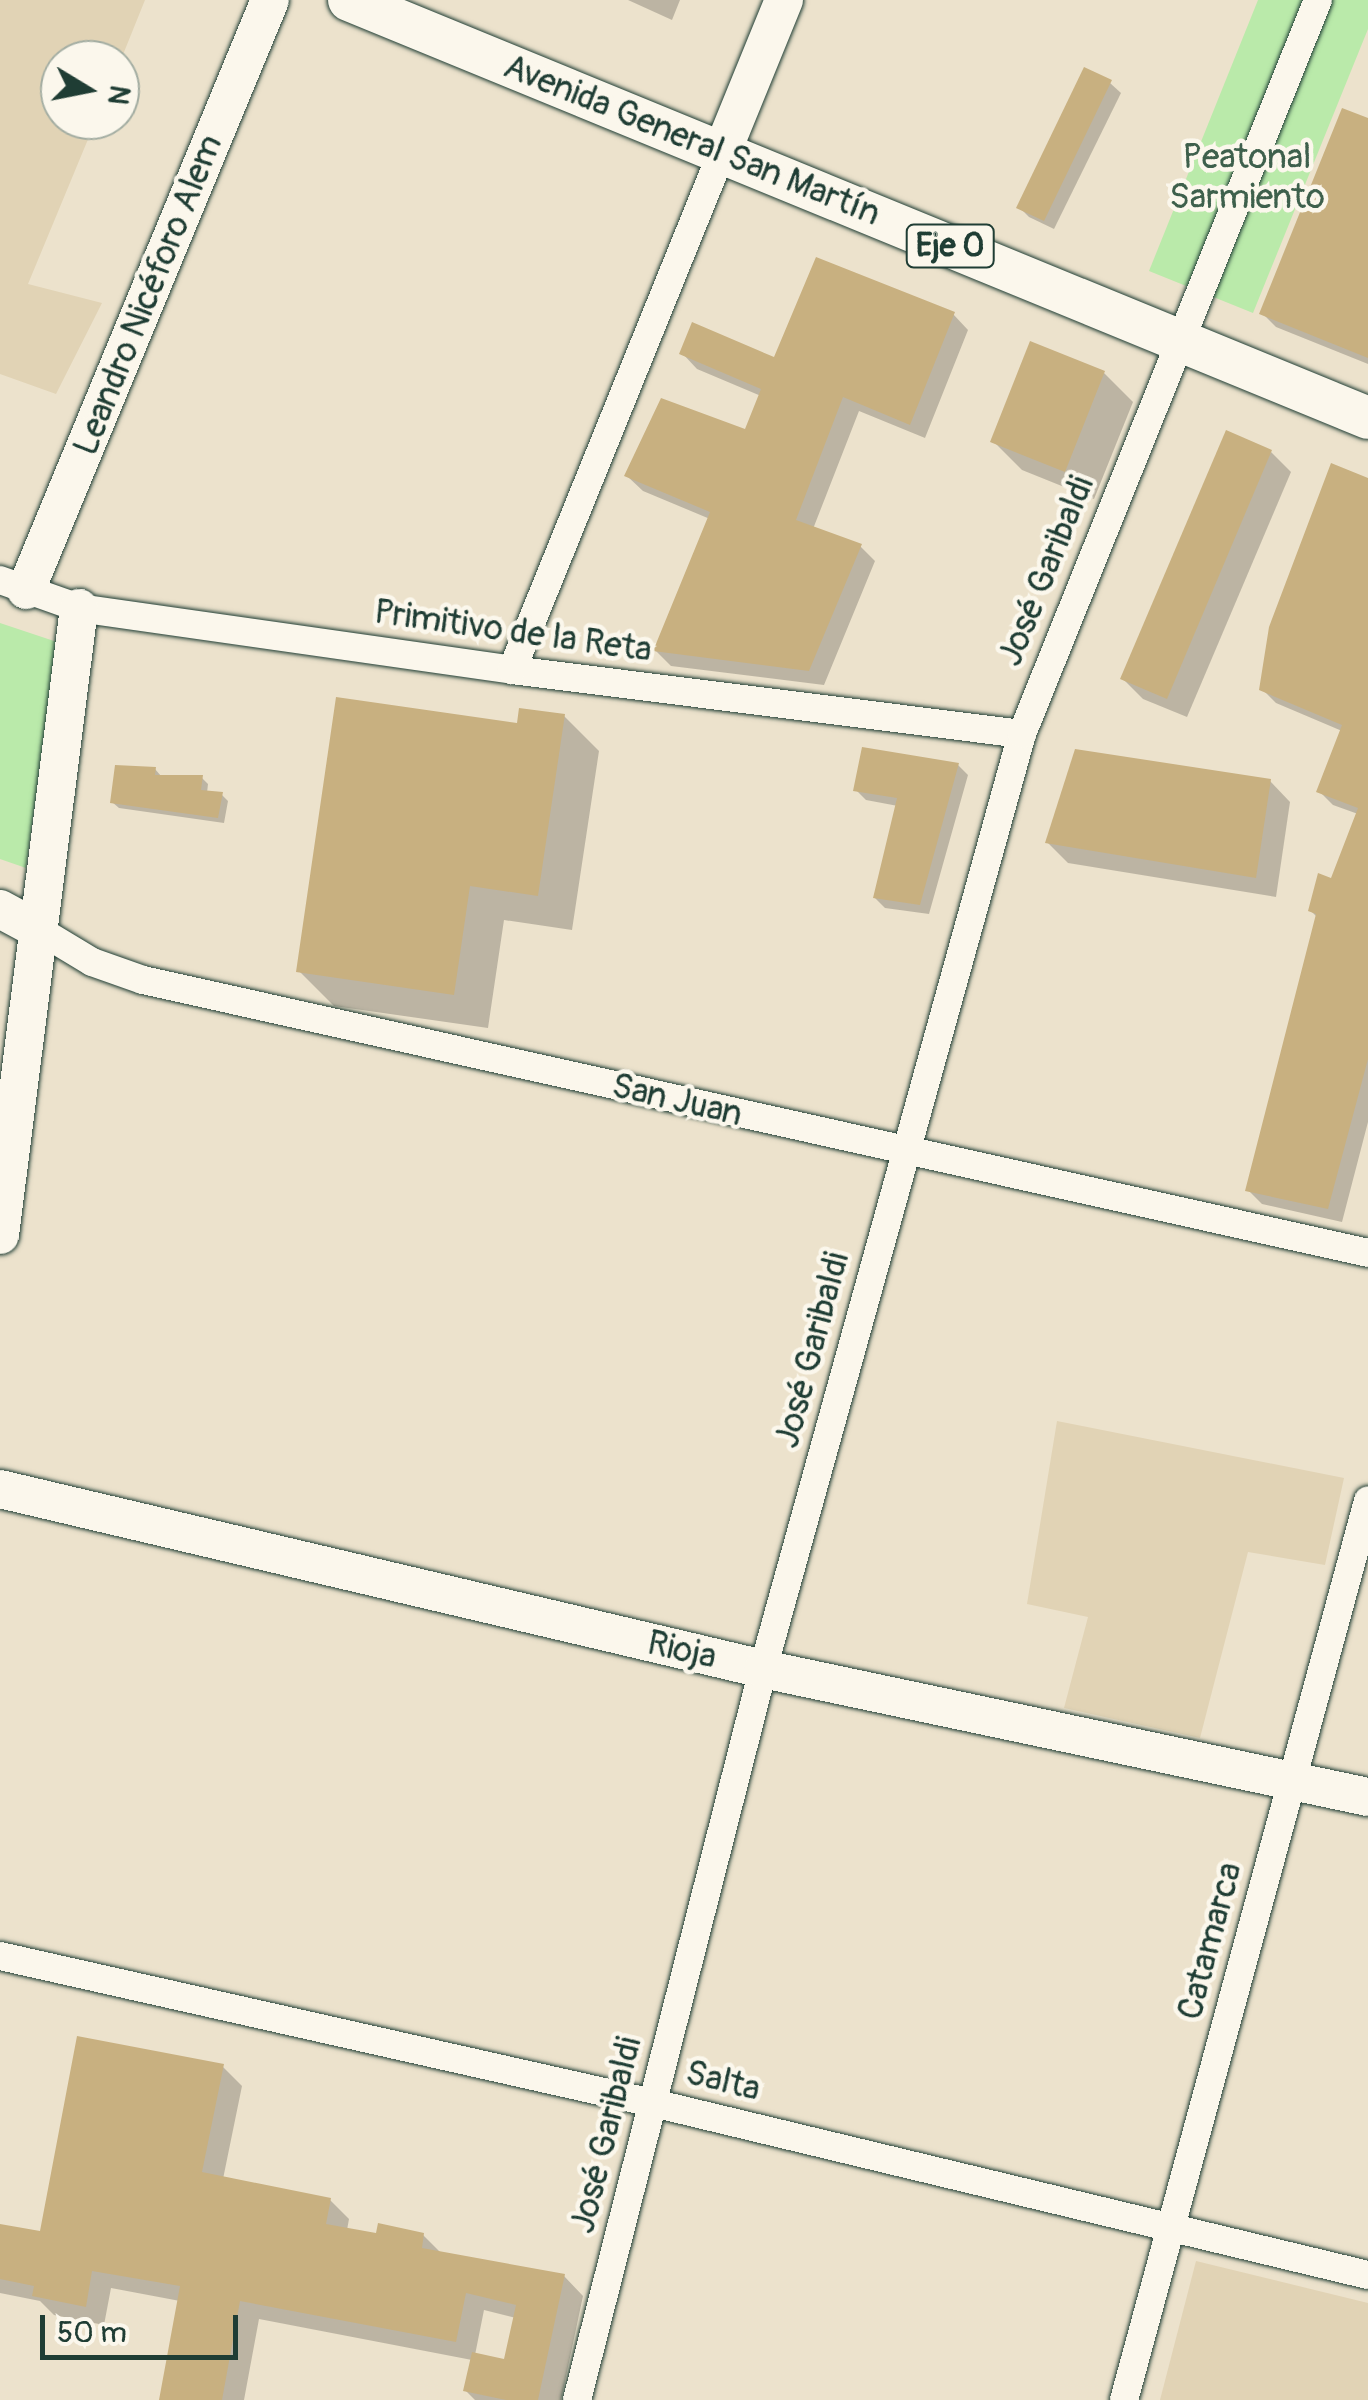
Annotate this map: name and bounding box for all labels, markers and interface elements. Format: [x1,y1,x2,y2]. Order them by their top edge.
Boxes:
north arrow [40,40,140,140]
street label: Avenida General San Martín [498,45,886,235]
text: N [99,83,137,107]
street label: Leandro Nicéforo Alem [65,129,231,461]
park label: Peatonal Sarmiento [1169,136,1325,218]
road number: Eje 0 [905,219,995,273]
street label: José Garibaldi [989,470,1103,672]
street label: Primitivo de la Reta [372,591,654,671]
street label: San Juan [608,1065,746,1135]
street label: José Garibaldi [766,1248,858,1452]
street label: Rioja [643,1622,721,1678]
street label: Catamarca [1169,1858,1251,2024]
street label: José Garibaldi [561,2033,651,2237]
street label: Salta [681,2052,765,2110]
scale bar [45,2295,242,2357]
text: 50 m [57,2314,127,2351]

